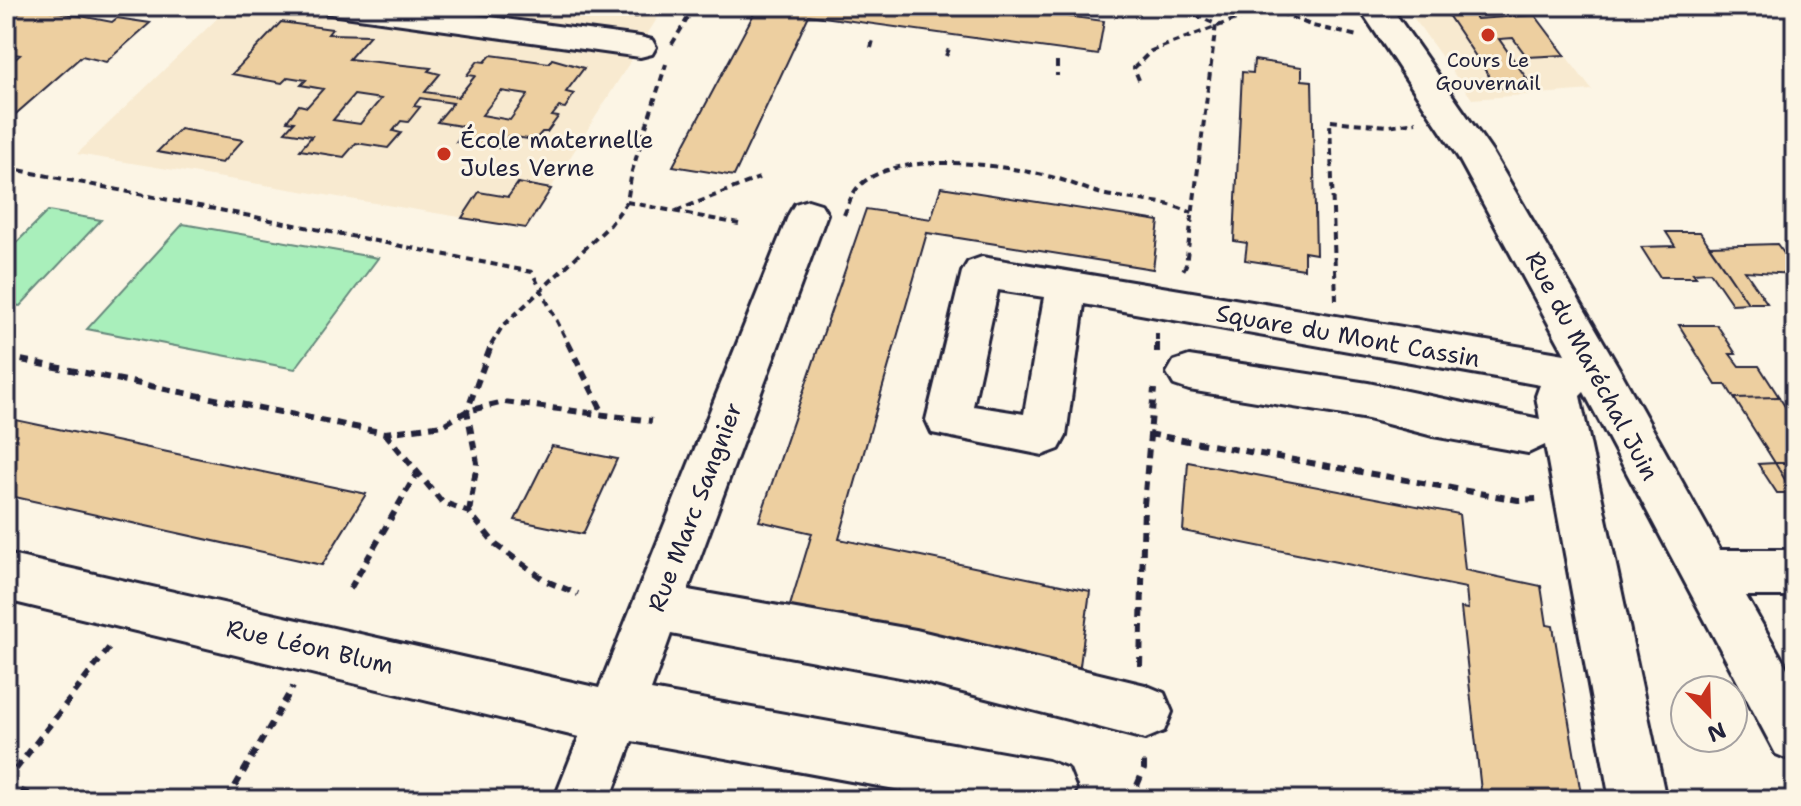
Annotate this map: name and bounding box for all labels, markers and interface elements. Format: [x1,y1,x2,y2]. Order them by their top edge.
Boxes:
marker: Cours Le Gouvernail [1479,26,1497,44]
place label: Cours Le Gouvernail [1436,47,1541,96]
place label: École maternelle Jules Verne [460,124,654,184]
marker: École maternelle Jules Verne [435,145,453,163]
street label: Rue du Maréchal Juin [1518,246,1666,486]
street label: Square du Mont Cassin [1213,297,1483,375]
street label: Rue Marc Sangnier [640,398,750,616]
street label: Rue Léon Blum [223,612,397,682]
north arrow [1669,674,1749,754]
text: N [1703,715,1730,749]

